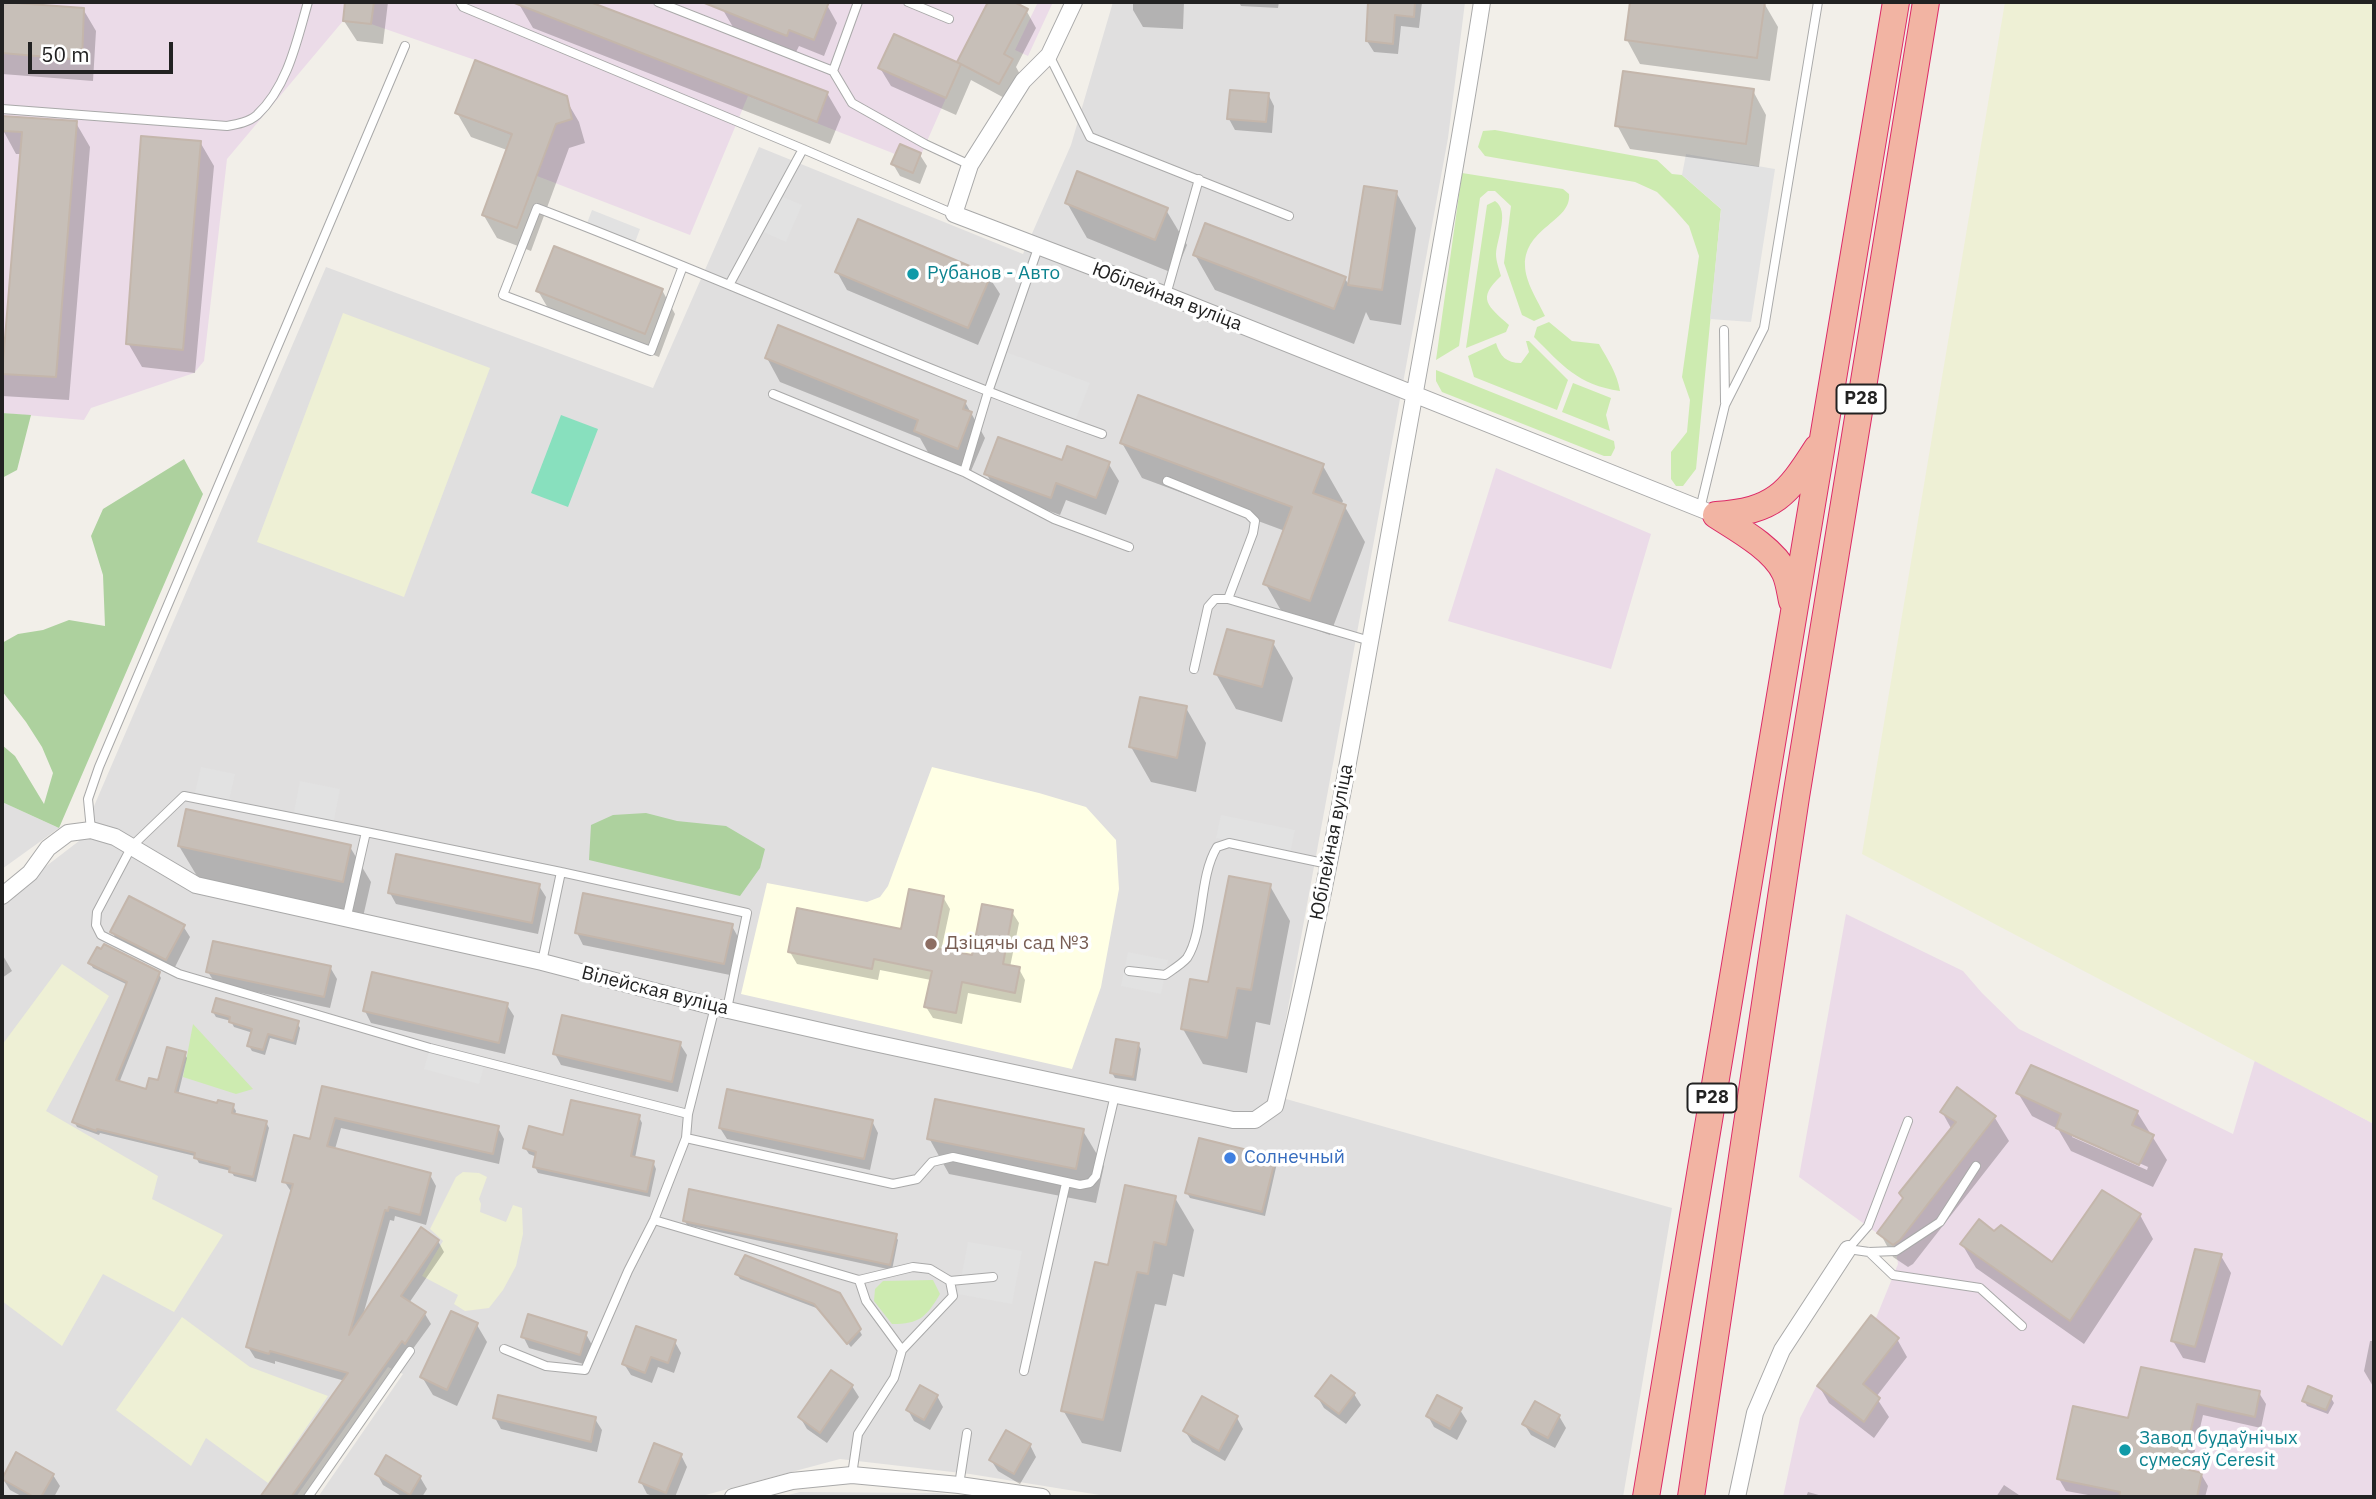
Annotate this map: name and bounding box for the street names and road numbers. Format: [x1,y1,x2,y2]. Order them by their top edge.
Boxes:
street label: Юбілейная вуліца [1089,258,1245,336]
road number: Р28 [1836,384,1885,414]
street label: Юбілейная вуліца [1306,762,1358,922]
street label: Вілейская вуліца [579,962,731,1020]
road number: Р28 [1688,1084,1736,1112]

